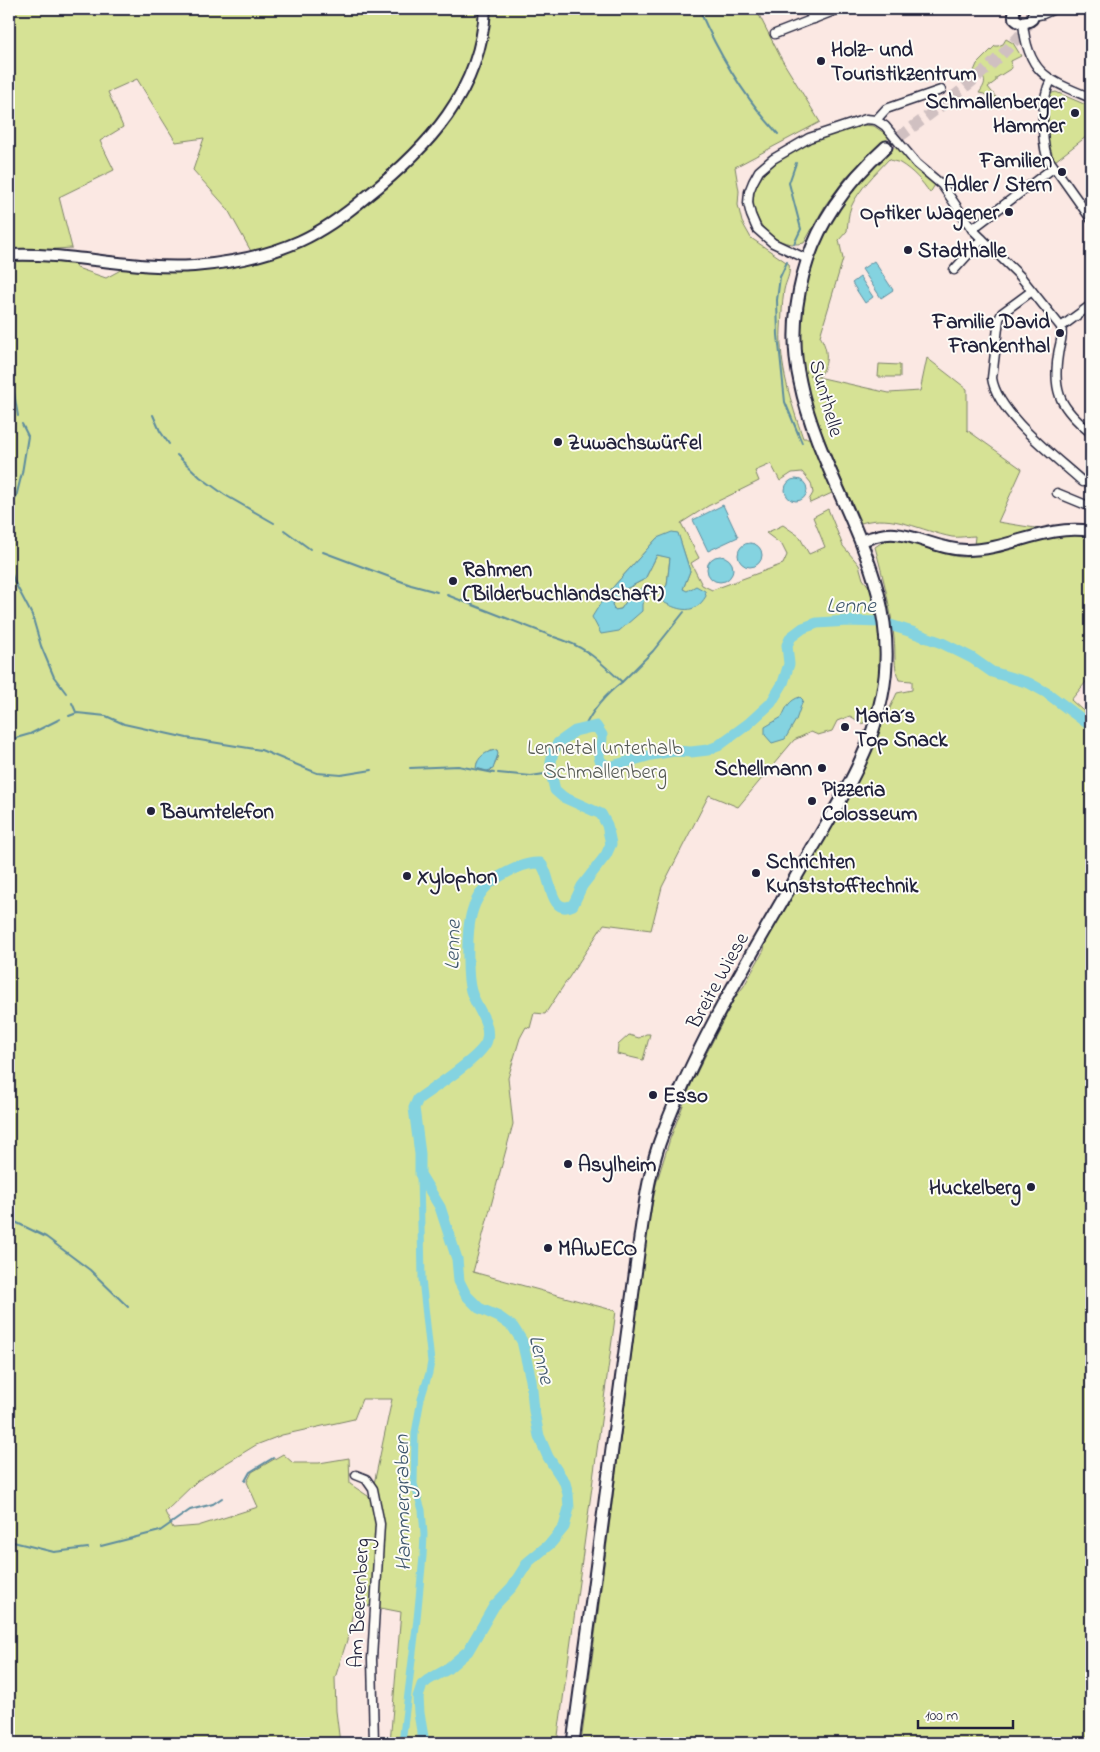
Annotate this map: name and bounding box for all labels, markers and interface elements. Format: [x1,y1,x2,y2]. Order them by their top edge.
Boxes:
place label: Holz- und Touristikzentrum [831,36,976,90]
marker: Holz- und Touristikzentrum [815,55,827,67]
place label: Schmallenberger Hammer [925,88,1065,142]
marker: Schmallenberger Hammer [1069,107,1081,119]
place label: Familien Adler / Stern [944,147,1052,201]
marker: Familien Adler / Stern [1056,166,1068,178]
place label: Optiker Wagener [860,199,999,231]
marker: Optiker Wagener [1003,206,1015,218]
place label: Stadthalle [918,237,1007,267]
marker: Stadthalle [902,244,914,256]
place label: Familie David Frankenthal [932,308,1050,362]
marker: Familie David Frankenthal [1054,327,1066,339]
street label: Sunthelle [800,357,851,441]
place label: Zuwachswürfel [568,429,702,459]
marker: Zuwachswürfel [552,436,564,448]
place label: Rahmen (Bilderbuchlandschaft) [463,556,665,610]
marker: Rahmen (Bilderbuchlandschaft) [447,575,459,587]
water label: Lenne [826,591,877,623]
place label: Maria´s Top Snack [855,702,948,756]
marker: Maria´s Top Snack [839,721,851,733]
park label: Lennetal unterhalb Schmallenberg [527,734,683,790]
place label: Schellmann [714,755,812,785]
marker: Schellmann [816,762,828,774]
place label: Pizzeria Colosseum [822,776,917,830]
marker: Pizzeria Colosseum [806,795,818,807]
place label: Baumtelefon [160,798,274,828]
marker: Baumtelefon [145,805,157,817]
place label: Schrichten Kunststofftechnik [766,848,919,902]
place label: Xylophon [417,863,497,895]
marker: Schrichten Kunststofftechnik [750,867,762,879]
marker: Xylophon [401,870,413,882]
water label: Lenne [437,919,471,970]
street label: Breite Wiese [679,927,758,1036]
place label: Esso [663,1082,708,1112]
marker: Esso [647,1089,659,1101]
place label: Asylheim [578,1151,656,1183]
marker: Asylheim [562,1158,574,1170]
place label: Huckelberg [929,1174,1021,1206]
marker: Huckelberg [1025,1181,1037,1193]
place label: MAWECO [558,1235,638,1265]
marker: MAWECO [542,1242,554,1254]
water label: Lenne [519,1332,562,1389]
water label: Hammergraben [387,1433,421,1571]
street label: Am Beerenberg [342,1537,380,1669]
scale bar [918,1697,1012,1729]
text: 100 m [925,1705,958,1727]

